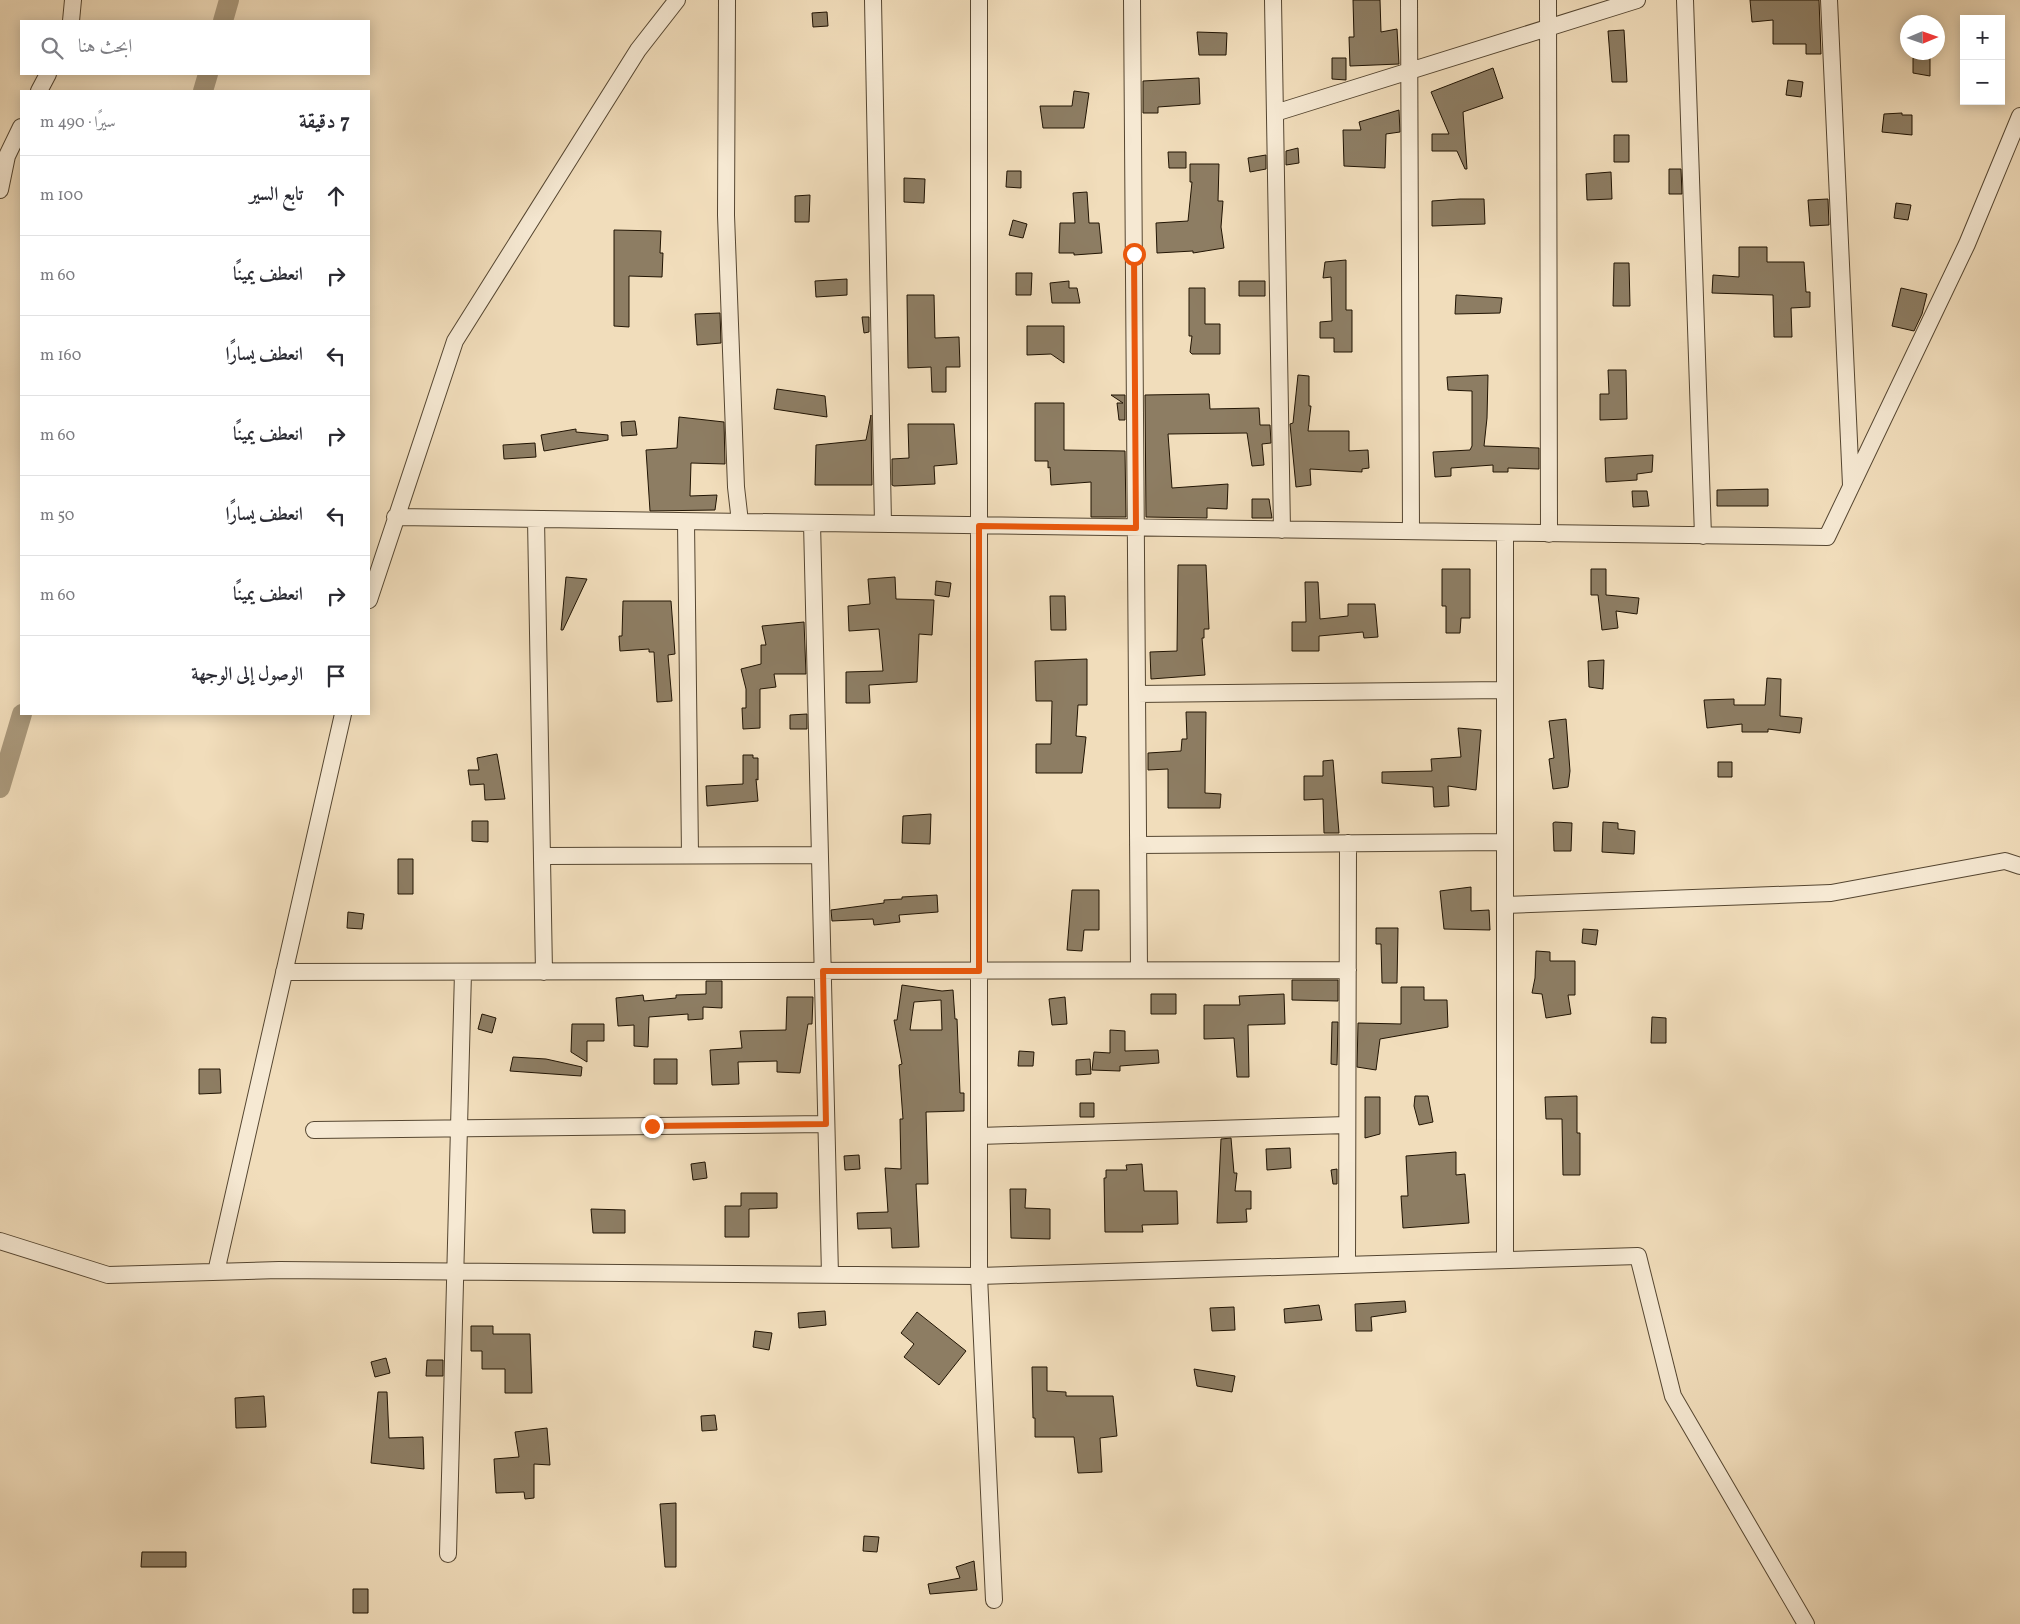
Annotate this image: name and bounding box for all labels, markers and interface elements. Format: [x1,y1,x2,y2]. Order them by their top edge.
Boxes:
north arrow [1900,15,1945,60]
map controls [1960,15,2005,105]
button: + [1960,15,2005,60]
search box [20,20,370,75]
icon: search [38,34,66,62]
text: ابحث هنا [78,34,132,60]
button: − [1960,60,2005,105]
text: 7 دقيقة [299,108,350,137]
text: سيرًا · 490 m [40,112,116,134]
text: تابع السير [250,182,303,208]
icon: ahead [322,182,350,210]
text: 100 m [40,185,83,207]
route start [1123,243,1146,266]
text: انعطف يمينًا [233,262,303,288]
icon: right [322,262,350,290]
text: 60 m [40,265,75,287]
text: انعطف يسارًا [225,342,303,368]
icon: left [322,342,350,370]
text: 160 m [40,345,81,367]
text: انعطف يمينًا [233,422,303,448]
icon: right [322,422,350,450]
text: 60 m [40,425,75,447]
text: انعطف يسارًا [225,502,303,528]
icon: left [322,502,350,530]
text: 50 m [40,505,74,527]
text: انعطف يمينًا [233,582,303,608]
icon: right [322,582,350,610]
text: 60 m [40,585,75,607]
text: الوصول إلى الوجهة [191,662,303,688]
icon: arrive [322,662,350,690]
route end [641,1115,664,1138]

